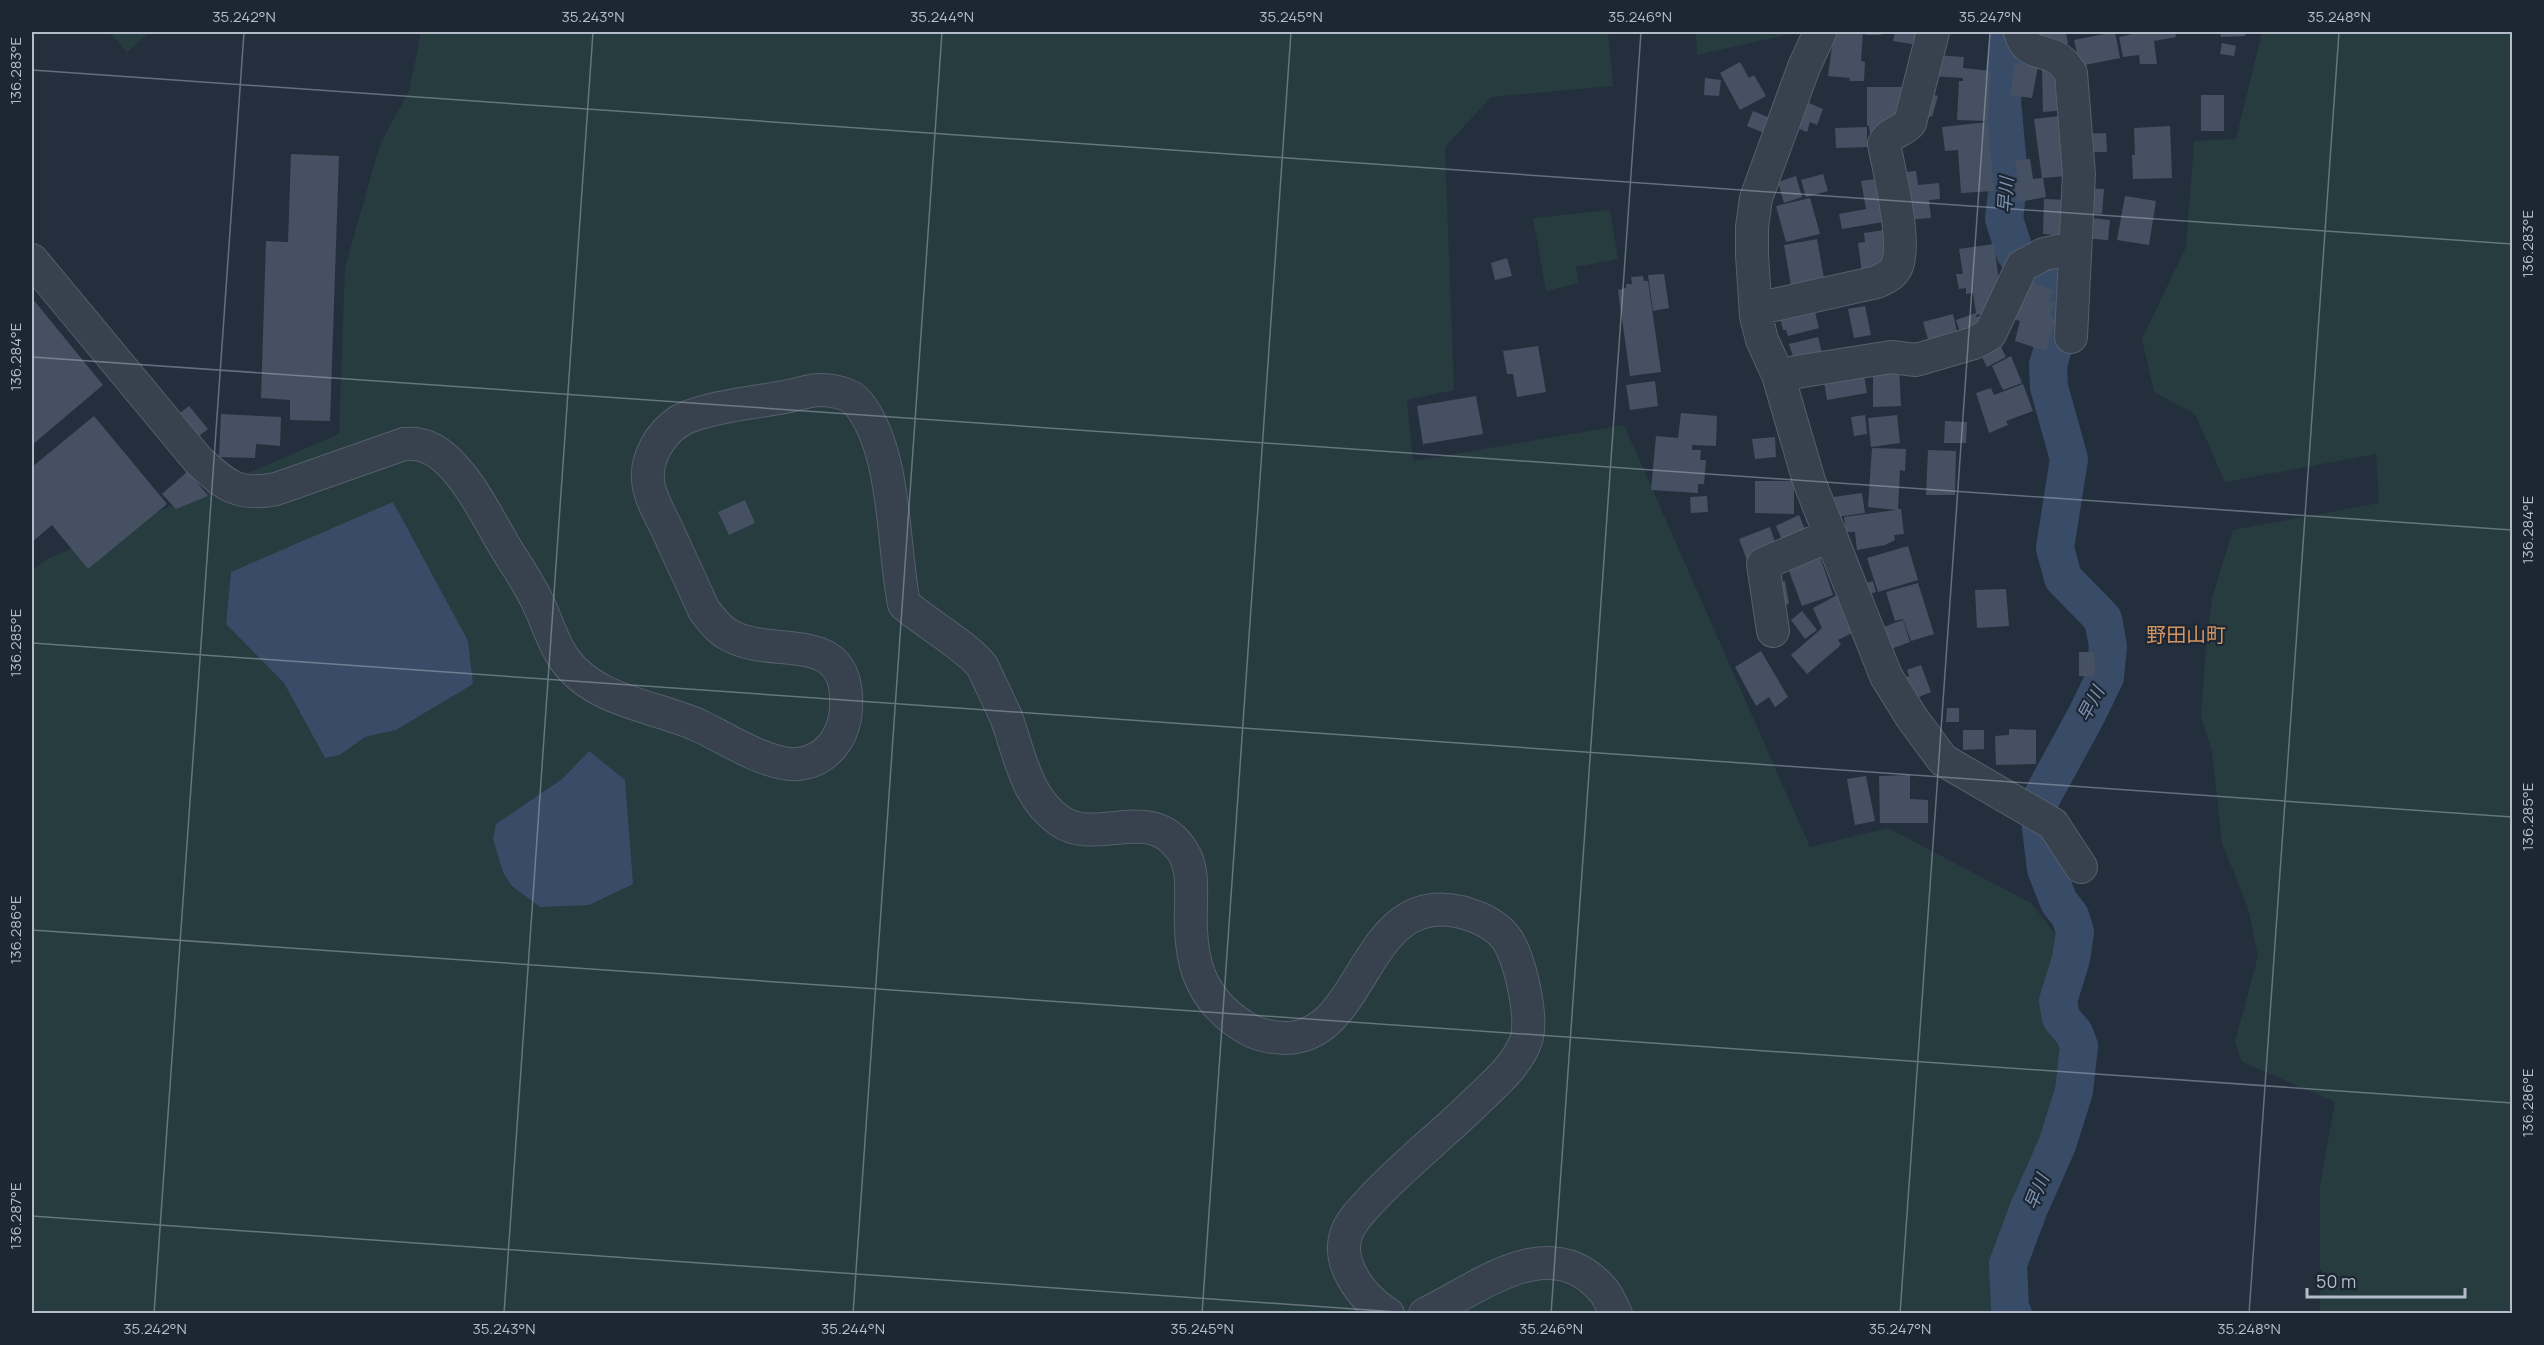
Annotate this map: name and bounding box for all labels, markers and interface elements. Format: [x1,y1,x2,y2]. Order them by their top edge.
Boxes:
text: 35.242°N [212,6,276,27]
text: 35.243°N [561,6,625,27]
text: 35.244°N [910,6,974,27]
text: 35.245°N [1259,6,1323,27]
text: 35.246°N [1608,6,1672,27]
text: 35.247°N [1959,6,2021,27]
text: 35.248°N [2307,6,2371,27]
text: 136.283°E [5,37,26,105]
water label: 早川 [1992,174,2018,214]
text: 136.283°E [2517,210,2538,278]
text: 136.284°E [5,323,26,391]
text: 136.284°E [2517,496,2538,564]
text: 136.285°E [5,609,26,677]
district label: 野田山町 [2146,621,2226,648]
water label: 早川 [2071,680,2110,725]
text: 136.285°E [2517,783,2538,851]
text: 136.286°E [5,895,26,965]
text: 136.286°E [2517,1068,2538,1138]
water label: 早川 [2018,1169,2055,1213]
text: 136.287°E [5,1182,26,1250]
scale bar [2307,1261,2464,1299]
text: 50 m [2316,1269,2356,1293]
text: 35.242°N [123,1318,187,1339]
text: 35.243°N [472,1318,536,1339]
text: 35.244°N [821,1318,885,1339]
text: 35.245°N [1170,1318,1234,1339]
text: 35.246°N [1519,1318,1583,1339]
text: 35.247°N [1869,1318,1931,1339]
text: 35.248°N [2217,1318,2281,1339]

